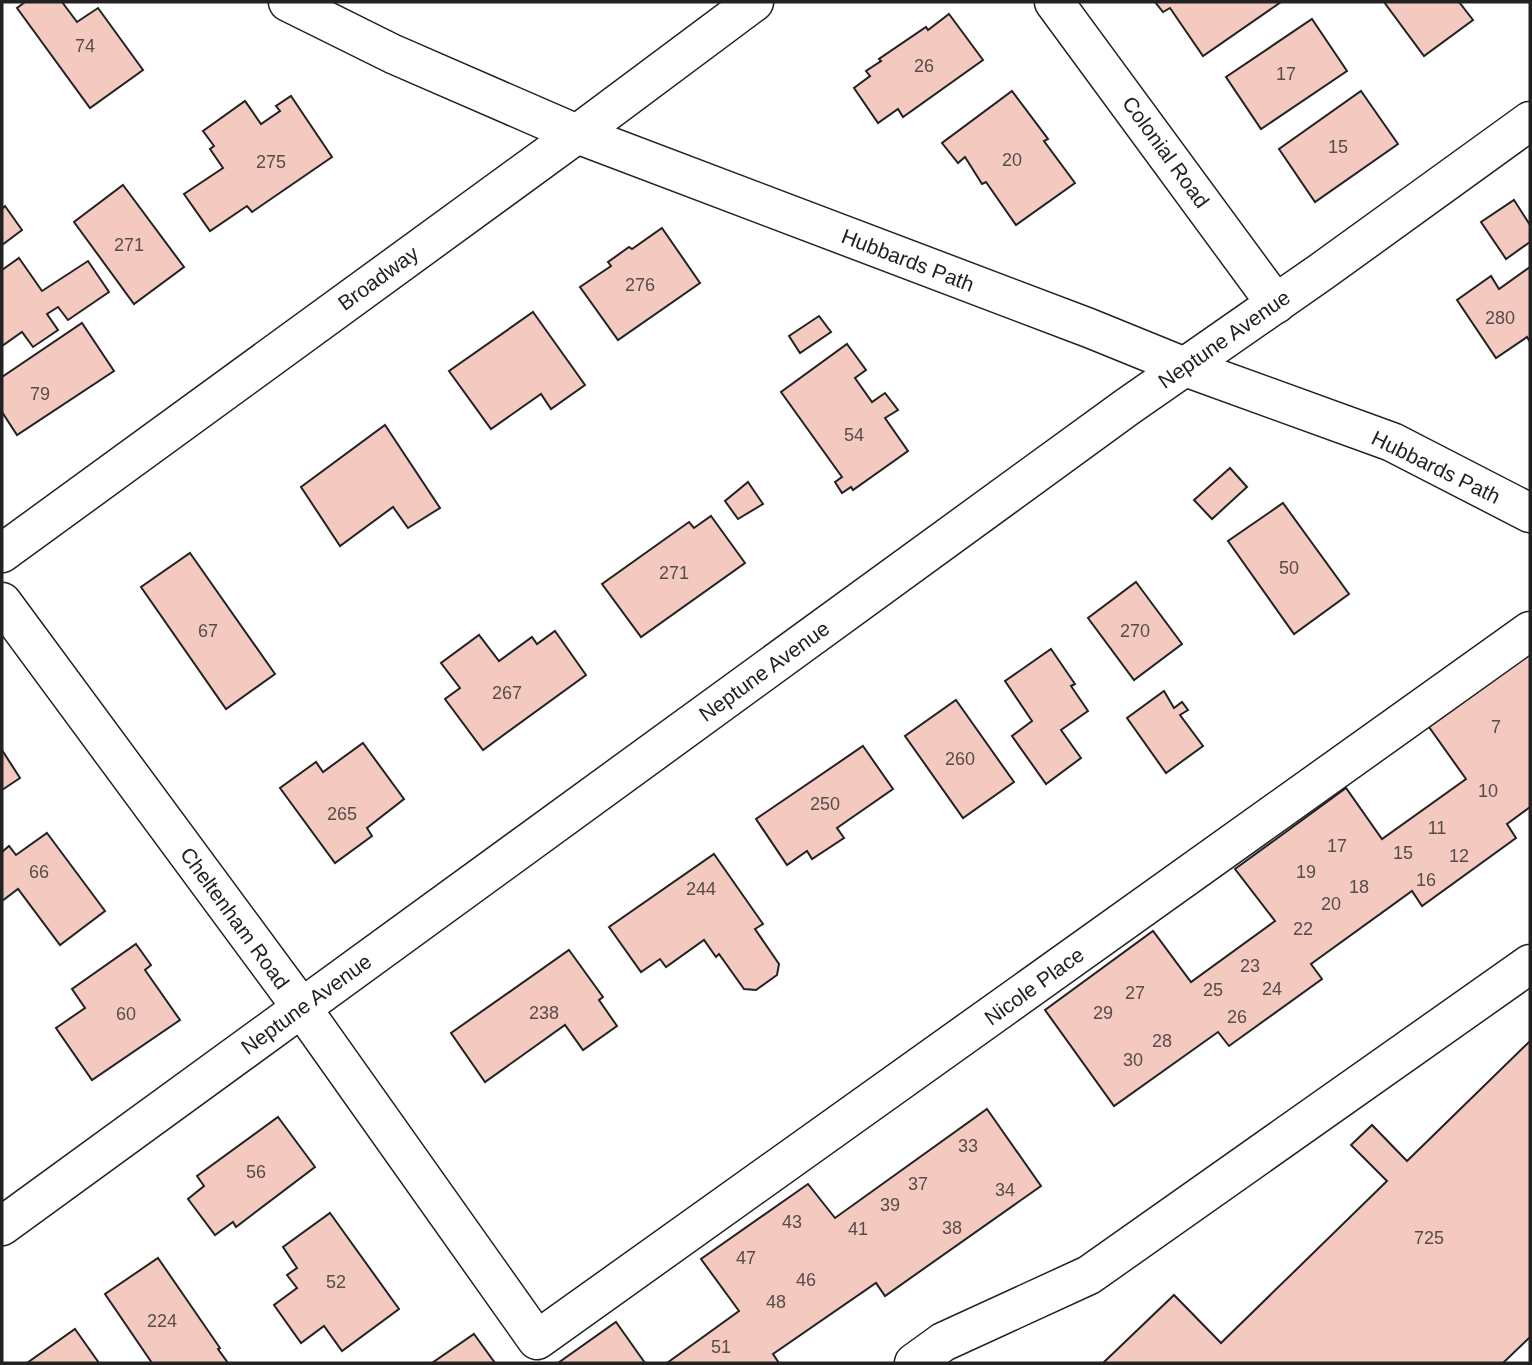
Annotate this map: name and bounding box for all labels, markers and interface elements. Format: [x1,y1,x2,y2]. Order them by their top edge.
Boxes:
house number: 74 [75,36,95,56]
house number: 26 [914,56,934,76]
house number: 17 [1276,64,1296,84]
street label: Colonial Road [1118,92,1214,212]
house number: 15 [1328,137,1348,157]
house number: 20 [1002,150,1022,170]
house number: 275 [256,152,286,172]
street label: Hubbards Path [838,224,978,296]
house number: 271 [114,235,144,255]
street label: Broadway [333,241,423,315]
house number: 276 [625,275,655,295]
street label: Neptune Avenue [1154,285,1294,393]
house number: 280 [1485,308,1515,328]
house number: 79 [30,384,50,404]
house number: 54 [844,425,864,445]
street label: Hubbards Path [1368,426,1504,508]
house number: 50 [1279,558,1299,578]
house number: 271 [659,563,689,583]
street label: Neptune Avenue [695,616,833,726]
house number: 67 [198,621,218,641]
house number: 270 [1120,621,1150,641]
house number: 267 [492,683,522,703]
house number: 7 [1491,717,1501,737]
house number: 260 [945,749,975,769]
house number: 10 [1478,781,1498,801]
house number: 250 [810,794,840,814]
house number: 265 [327,804,357,824]
house number: 11 [1428,818,1446,838]
house number: 17 [1327,836,1347,856]
street label: Cheltenham Road [176,843,294,993]
house number: 15 [1393,843,1413,863]
house number: 12 [1449,846,1469,866]
house number: 66 [29,862,49,882]
house number: 19 [1296,862,1316,882]
house number: 16 [1416,870,1436,890]
house number: 18 [1349,877,1369,897]
house number: 244 [686,879,716,899]
house number: 20 [1321,894,1341,914]
house number: 22 [1293,919,1313,939]
street label: Nicole Place [980,942,1088,1030]
street label: Neptune Avenue [237,949,375,1059]
house number: 23 [1240,956,1260,976]
house number: 24 [1262,979,1282,999]
house number: 25 [1203,980,1223,1000]
house number: 27 [1125,983,1145,1003]
house number: 238 [529,1003,559,1023]
house number: 29 [1093,1003,1113,1023]
house number: 60 [116,1004,136,1024]
house number: 26 [1227,1007,1247,1027]
house number: 28 [1152,1031,1172,1051]
house number: 30 [1123,1050,1143,1070]
house number: 33 [958,1136,978,1156]
house number: 56 [246,1162,266,1182]
house number: 37 [908,1174,928,1194]
house number: 34 [995,1180,1015,1200]
house number: 39 [880,1195,900,1215]
house number: 43 [782,1212,802,1232]
house number: 38 [942,1218,962,1238]
house number: 41 [848,1219,868,1239]
house number: 725 [1414,1228,1444,1248]
house number: 47 [736,1248,756,1268]
house number: 46 [796,1270,816,1290]
house number: 52 [326,1272,346,1292]
house number: 48 [766,1292,786,1312]
house number: 224 [147,1311,177,1331]
house number: 51 [711,1337,731,1357]

